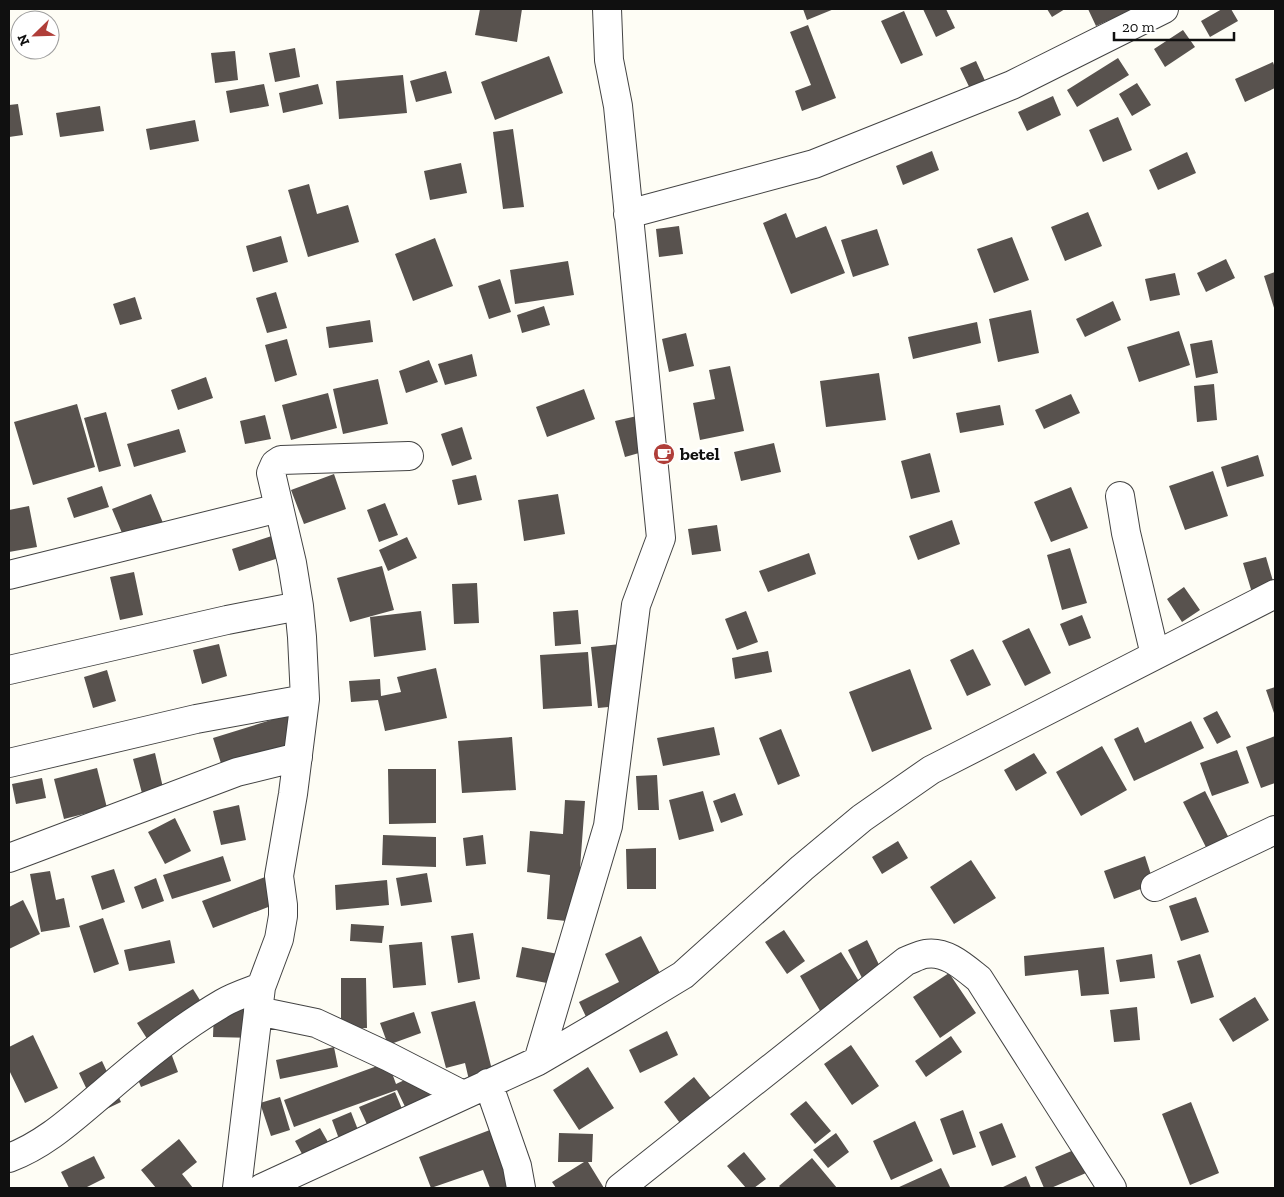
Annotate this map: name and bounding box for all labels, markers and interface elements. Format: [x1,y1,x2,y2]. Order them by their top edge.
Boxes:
north arrow [10,10,60,60]
scale bar [1114,10,1234,42]
text: 20 m [1122,18,1155,36]
text: N [13,31,33,48]
cafe icon: betel [652,442,676,466]
place label: betel [679,443,720,465]

